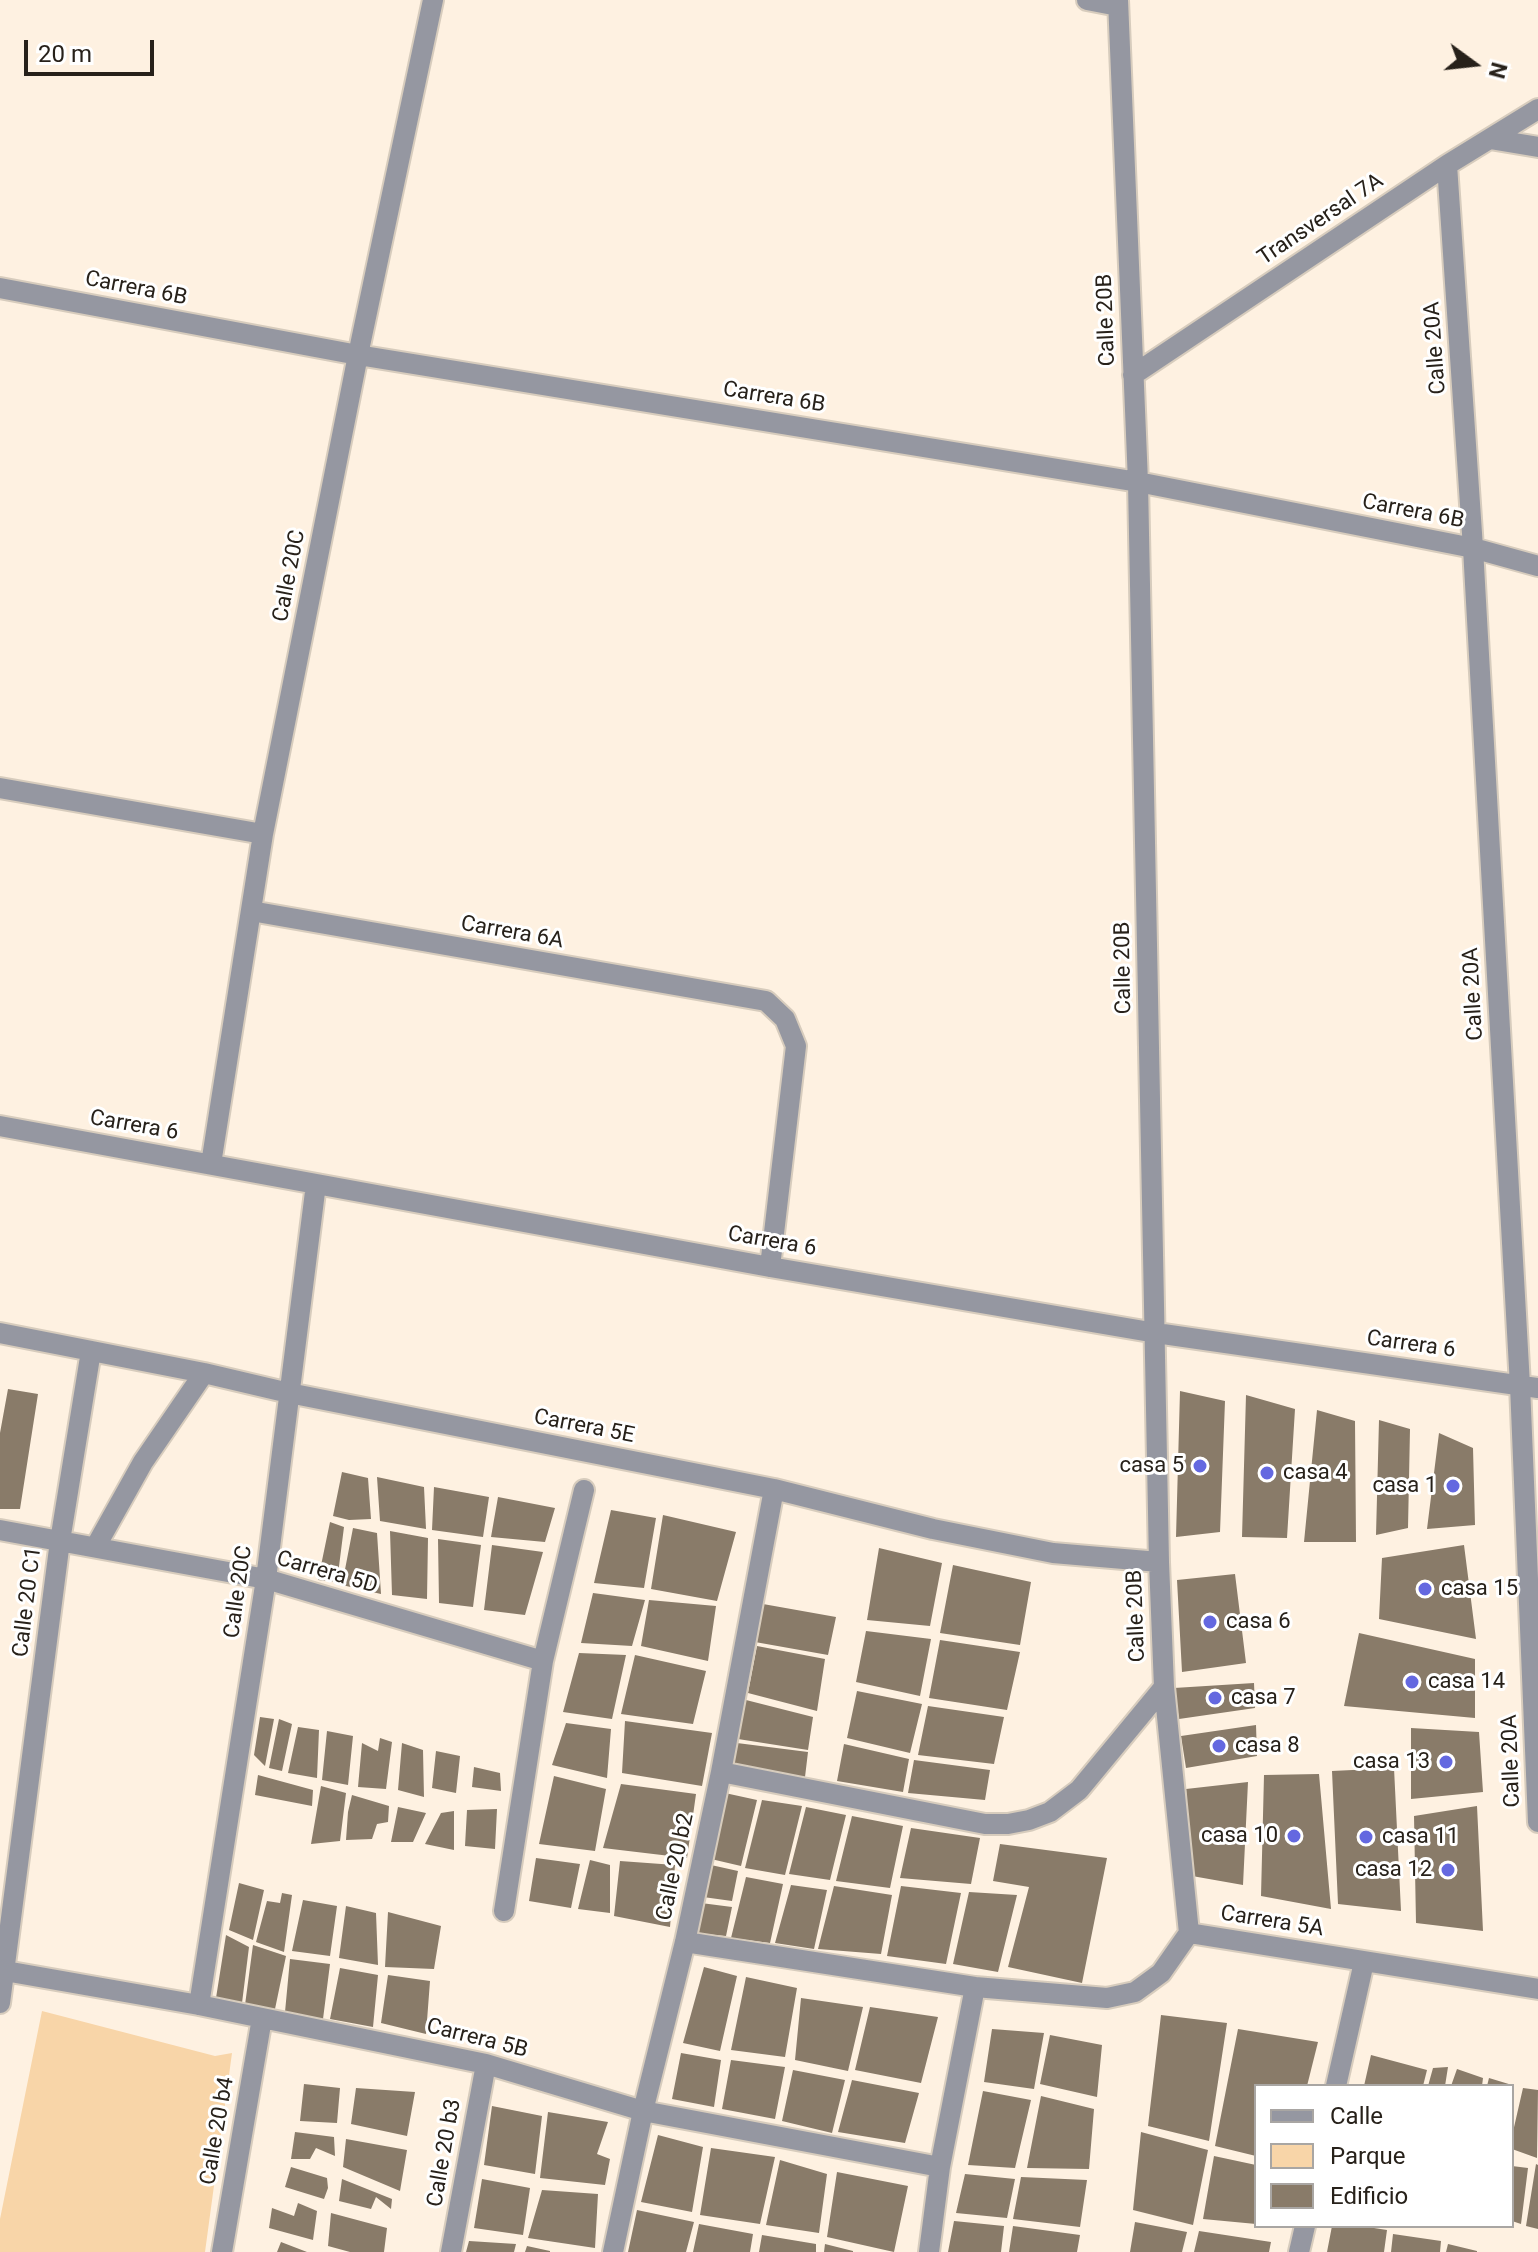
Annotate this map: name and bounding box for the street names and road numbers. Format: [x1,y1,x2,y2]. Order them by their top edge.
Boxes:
street label: Transversal 7A [1253,168,1389,272]
street label: Carrera 6B [83,266,189,312]
street label: Calle 20B [1092,273,1122,367]
street label: Calle 20A [1420,301,1452,395]
street label: Carrera 6B [721,377,827,419]
street label: Carrera 6B [1360,489,1466,535]
street label: Calle 20C [268,528,312,624]
street label: Carrera 6A [459,911,565,955]
street label: Calle 20B [1110,922,1138,1014]
street label: Calle 20A [1458,947,1490,1041]
street label: Carrera 6 [88,1105,180,1147]
street label: Carrera 6 [726,1221,818,1263]
street label: Carrera 6 [1365,1326,1457,1364]
street label: Carrera 5E [531,1404,637,1450]
street label: Calle 20C [219,1544,259,1640]
street label: Calle 20 C1 [8,1545,48,1659]
street label: Carrera 5D [273,1546,381,1600]
street label: Calle 20B [1122,1569,1152,1663]
street label: Calle 20A [1497,1714,1527,1808]
street label: Calle 20 b2 [652,1811,700,1923]
street label: Carrera 5A [1219,1901,1325,1943]
street label: Carrera 5B [424,2014,530,2064]
street label: Calle 20 b4 [196,2075,240,2187]
street label: Calle 20 b3 [423,2097,467,2209]

